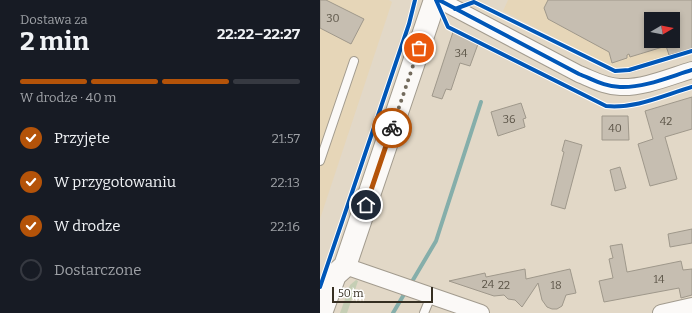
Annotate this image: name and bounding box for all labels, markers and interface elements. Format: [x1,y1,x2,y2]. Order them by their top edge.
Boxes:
text: Dostawa za [20,12,88,27]
house number: 30 [326,12,340,25]
north arrow [644,12,680,48]
map controls [644,12,680,48]
text: 22:22–22:27 [217,25,300,43]
text: 2 min [20,26,89,57]
pin [402,31,436,65]
icon: bag [408,37,430,59]
house number: 34 [455,47,468,60]
text: W drodze · 40 m [20,90,116,105]
courier [372,108,412,148]
house number: 36 [503,113,515,126]
house number: 42 [660,115,672,128]
icon: bike [381,117,403,139]
house number: 40 [608,122,622,135]
icon: check [20,127,42,149]
text: Przyjęte [54,129,110,147]
text: 21:57 [272,131,300,146]
icon: check [20,171,42,193]
text: W przygotowaniu [54,173,176,191]
text: 22:13 [270,175,300,190]
pin [349,188,383,222]
icon: home [355,194,377,216]
icon: check [20,215,42,237]
text: W drodze [54,217,120,235]
text: 22:16 [270,219,300,234]
text: Dostarczone [54,261,141,279]
house number: 14 [654,273,665,286]
house number: 24 [482,278,495,291]
house number: 22 [498,279,510,292]
house number: 18 [550,279,562,292]
scale bar [332,285,433,304]
text: 50 m [338,287,364,300]

